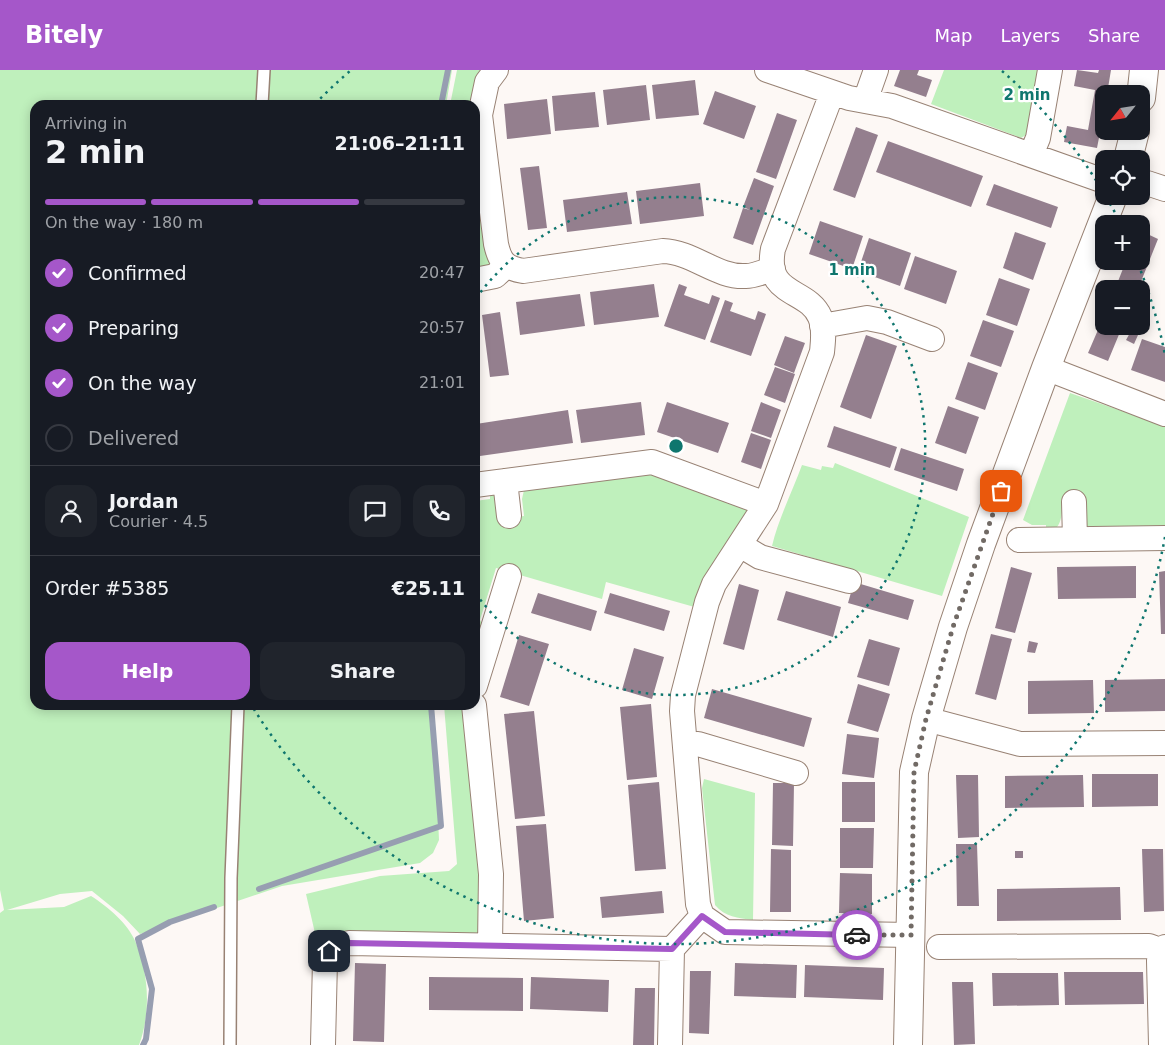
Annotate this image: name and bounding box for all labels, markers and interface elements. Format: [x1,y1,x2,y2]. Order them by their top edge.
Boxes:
text: Bitely [25,21,103,49]
text: Map [934,25,972,46]
text: Layers [1000,25,1060,46]
text: Share [1088,25,1140,46]
north arrow [1095,85,1150,140]
map controls [1095,85,1150,335]
text: 2 min [1003,86,1051,104]
text: Arriving in [45,114,127,133]
text: 21:06–21:11 [335,132,465,154]
text: 2 min [45,133,146,171]
button: locate [1095,150,1150,205]
text: On the way · 180 m [45,213,203,232]
button: + [1095,215,1150,270]
icon: check [45,259,73,287]
text: 1 min [828,261,876,279]
text: Confirmed [88,262,187,284]
text: 20:47 [419,263,465,282]
button: − [1095,280,1150,335]
icon: check [45,314,73,342]
text: Preparing [88,317,179,339]
text: 20:57 [419,318,465,337]
icon: check [45,369,73,397]
text: On the way [88,372,197,394]
text: 21:01 [419,373,465,392]
text: Delivered [88,427,179,449]
centre of rings [667,437,685,455]
pin [980,470,1022,512]
icon: bag [987,477,1015,505]
button: person [45,485,97,537]
button: chat [349,485,401,537]
button: phone [413,485,465,537]
text: Jordan [109,490,178,512]
text: Courier · 4.5 [109,512,208,531]
text: Order #5385 [45,577,169,599]
text: €25.11 [392,577,465,599]
button: Help [45,642,250,700]
button: Share [260,642,465,700]
courier [832,910,882,960]
icon: car [843,921,871,949]
pin [308,930,350,972]
icon: home [315,937,343,965]

